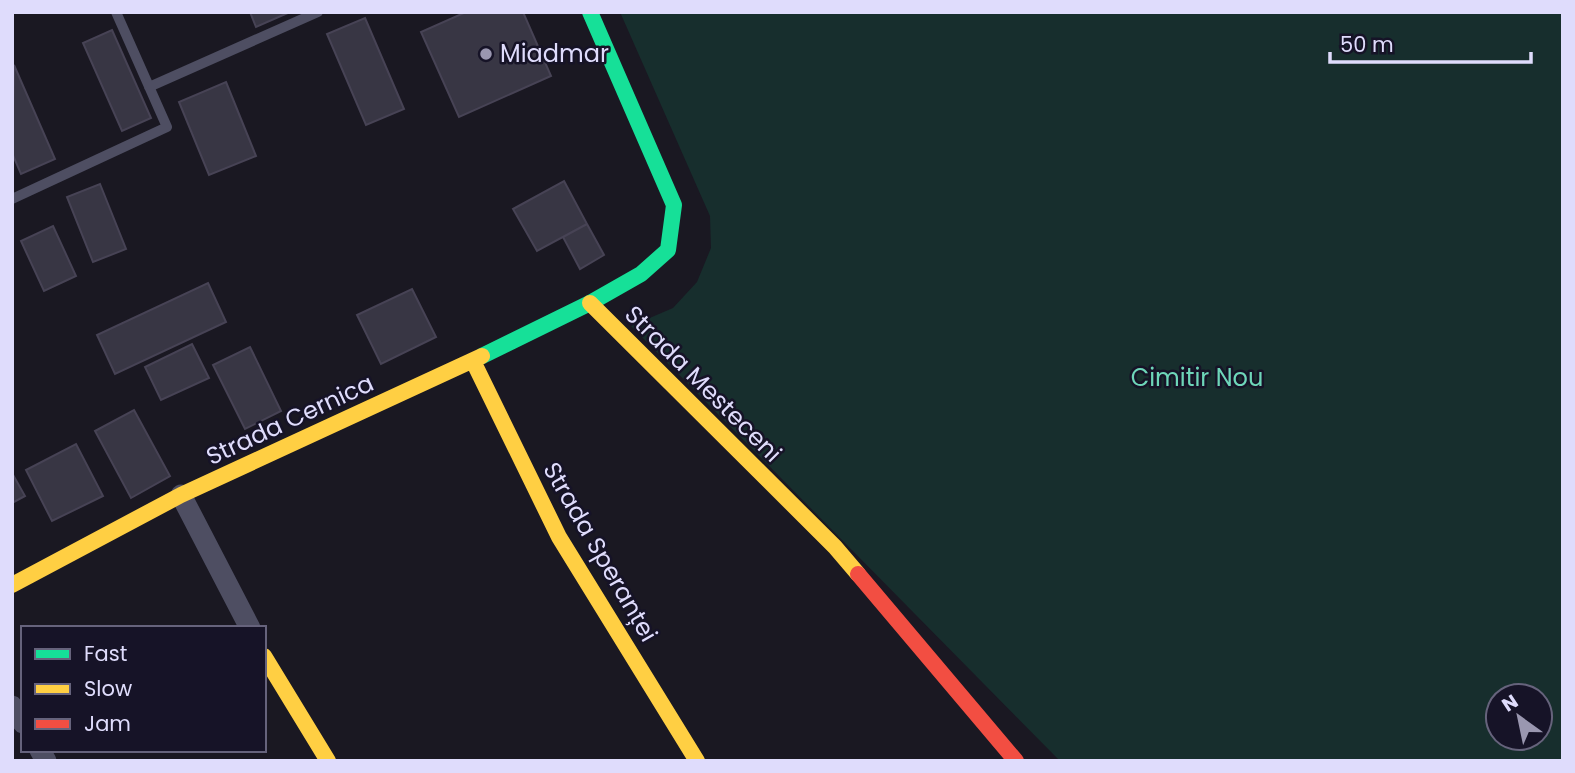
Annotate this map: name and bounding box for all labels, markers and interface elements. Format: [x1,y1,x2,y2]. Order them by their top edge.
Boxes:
scale bar [1330,21,1531,65]
text: 50 m [1340,30,1394,59]
place label: Miadmar [500,37,609,70]
marker: Miadmar [478,46,494,62]
street label: Strada Mesteceni [618,298,789,469]
park label: Cimitir Nou [1131,361,1263,394]
street label: Strada Cernica [201,366,379,473]
street label: Strada Speranței [536,456,665,648]
legend [21,626,266,752]
text: Fast [84,639,127,668]
text: Slow [84,674,132,703]
north arrow [1484,682,1554,752]
text: N [1497,688,1523,718]
text: Jam [84,709,131,738]

